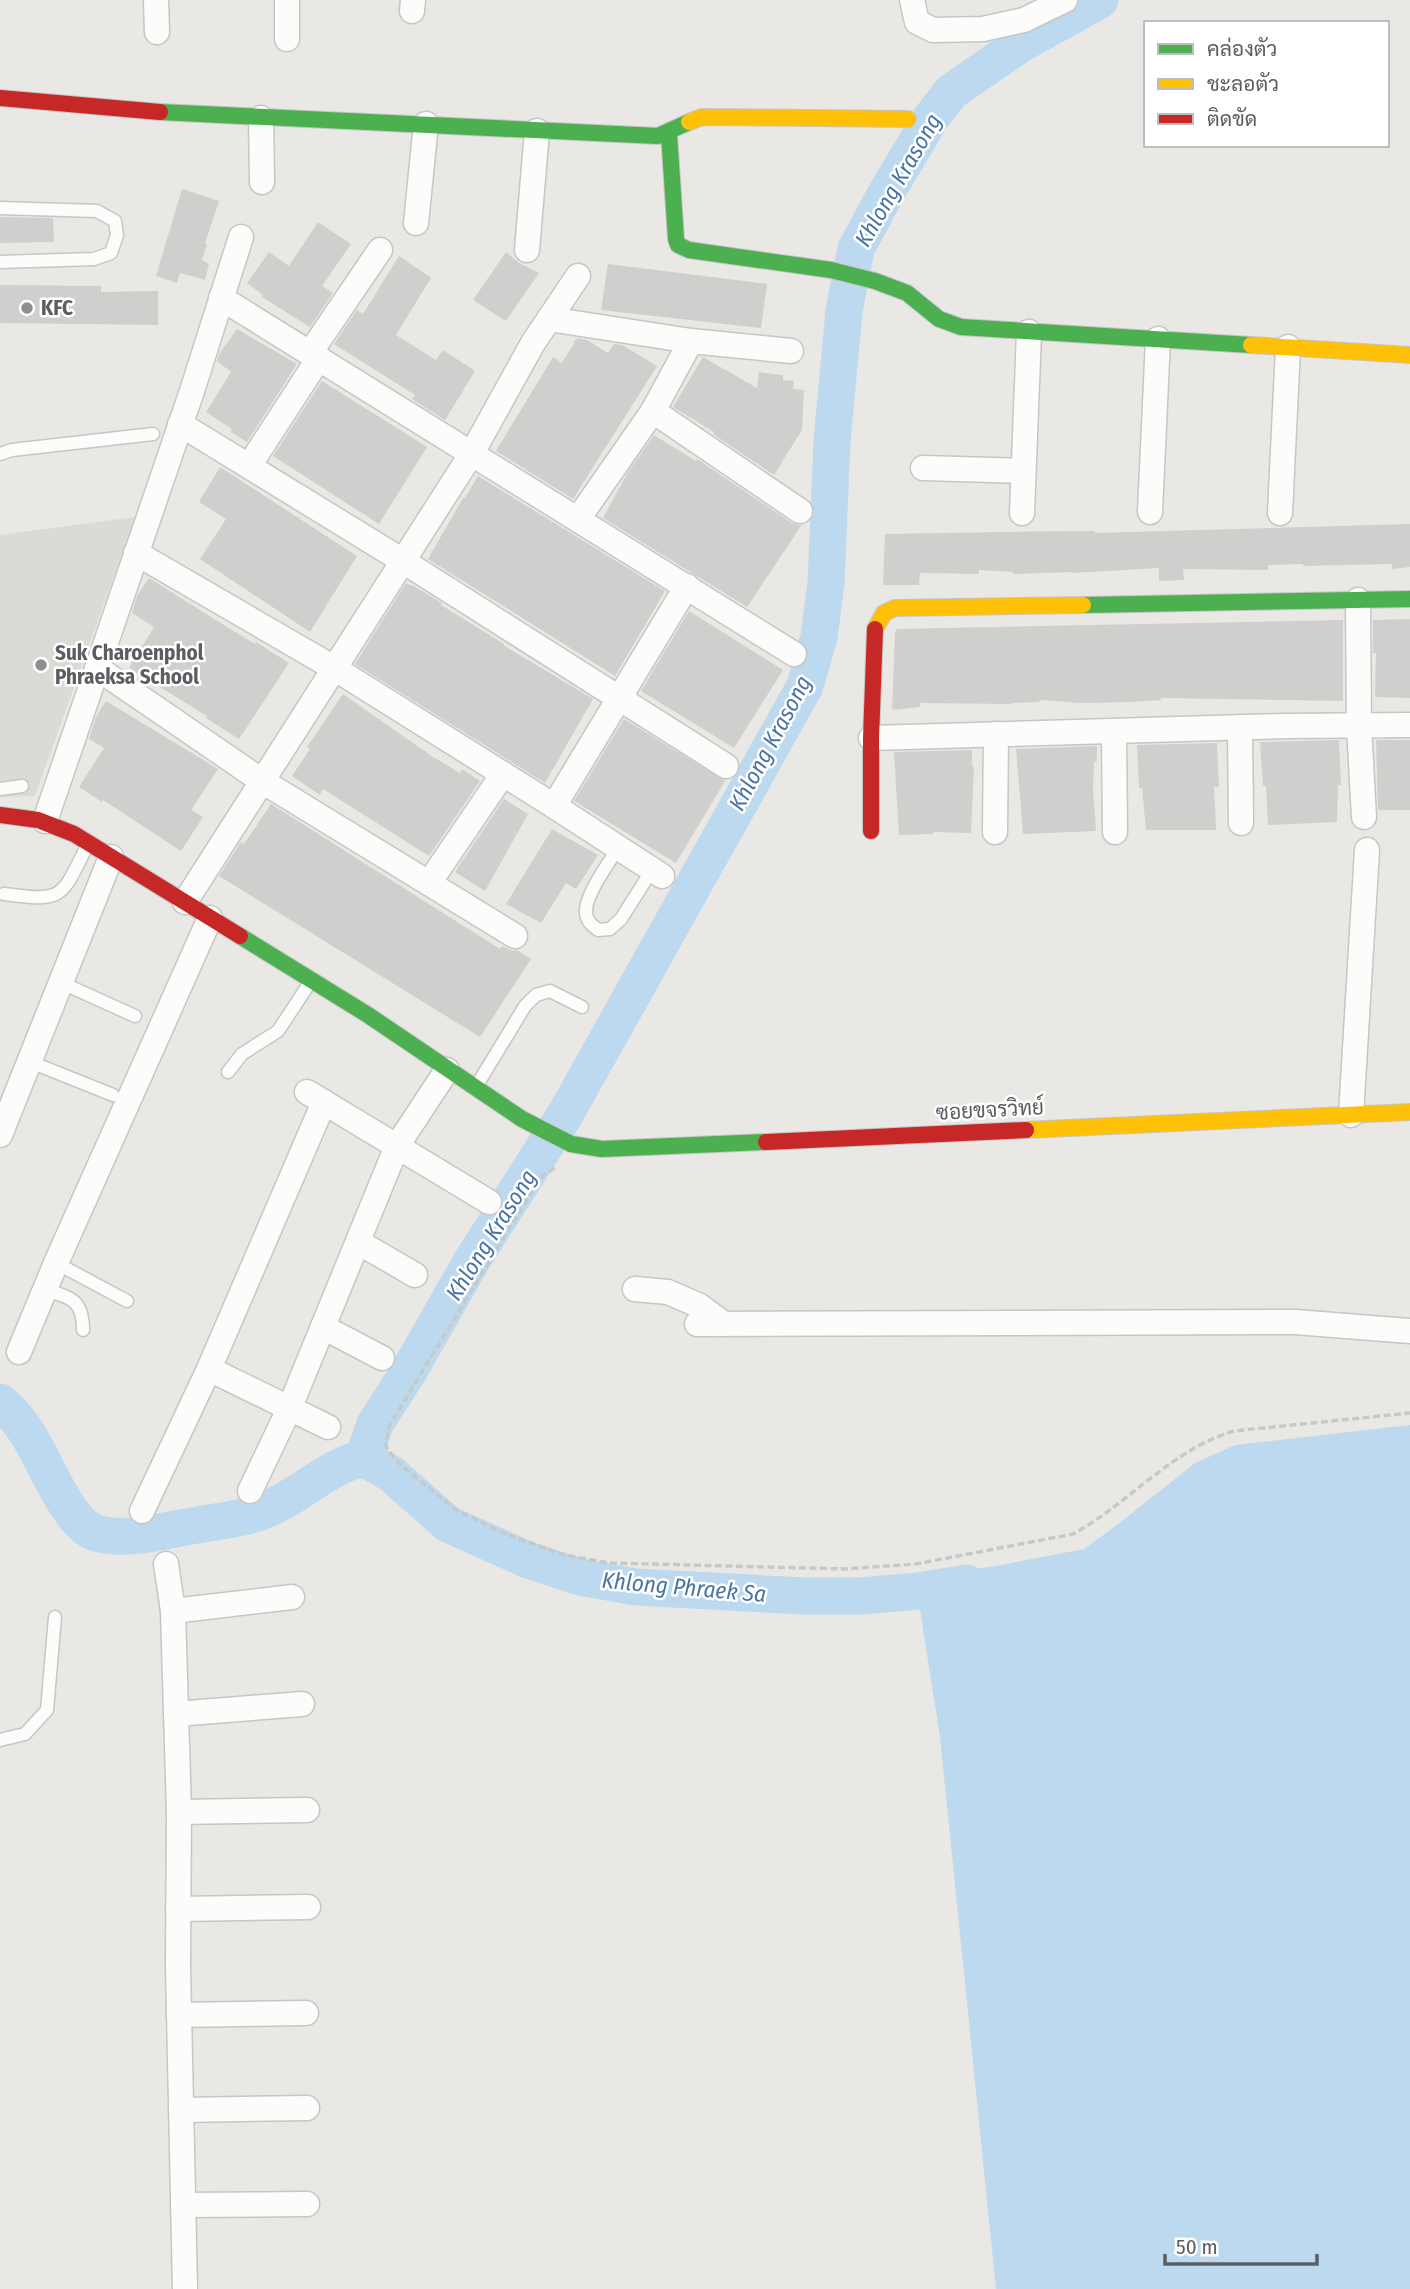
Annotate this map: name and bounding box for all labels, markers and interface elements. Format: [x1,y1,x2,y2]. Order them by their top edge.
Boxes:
legend [1144,21,1389,147]
text: คล่องตัว [1207,36,1277,62]
text: ชะลอตัว [1207,71,1279,97]
text: ติดขัด [1207,106,1257,132]
water label: Khlong Krasong [849,109,947,251]
place label: KFC [41,295,73,321]
marker: KFC [19,300,35,316]
place label: Suk Charoenphol Phraeksa School [55,640,204,690]
marker: Suk Charoenphol Phraeksa School [33,657,49,673]
water label: Khlong Krasong [723,671,817,815]
street label: ซอยขจรวิทย์ [935,1093,1045,1126]
water label: Khlong Krasong [440,1164,542,1306]
water label: Khlong Phraek Sa [601,1566,767,1608]
scale bar [1165,2222,1317,2266]
text: 50 m [1176,2234,1218,2260]

